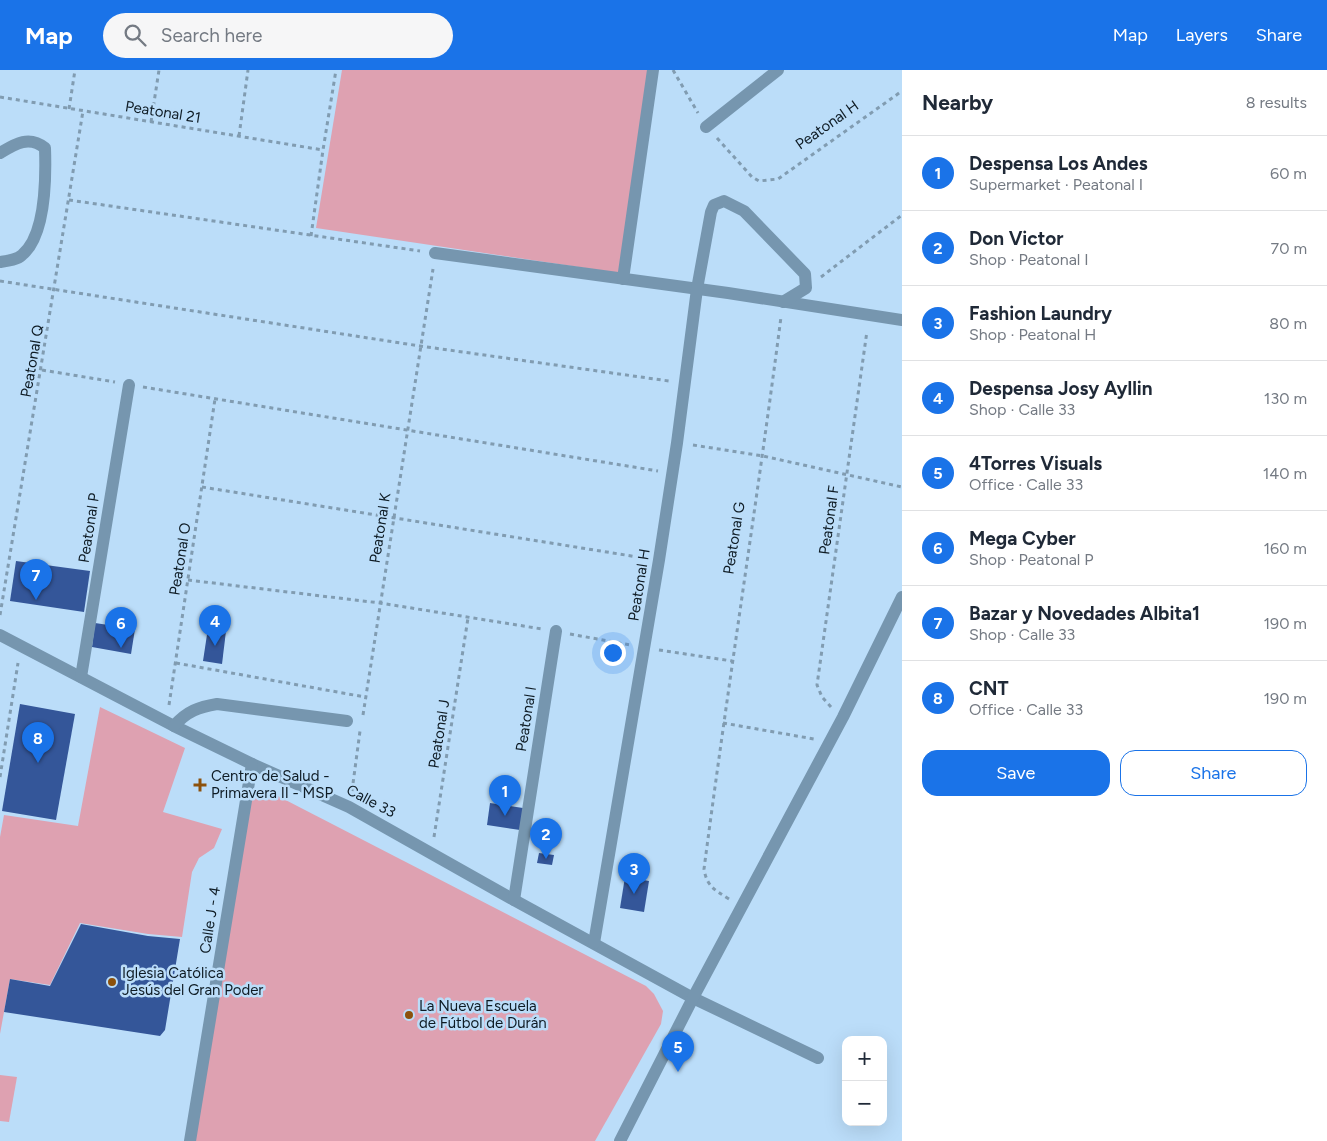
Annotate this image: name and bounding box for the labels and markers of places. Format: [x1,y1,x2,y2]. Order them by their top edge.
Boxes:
pin: 7 [20,559,52,600]
pin: 4 [199,605,231,646]
pin: 6 [105,607,137,648]
pin: 8 [22,722,54,763]
place label: Centro de Salud - Primavera II - MSP [211,767,333,802]
pin: 1 [489,775,521,816]
marker: Centro de Salud - Primavera II - MSP [193,778,207,792]
pin: 2 [530,818,562,859]
pin: 3 [618,853,650,894]
place label: Iglesia Católica Jesús del Gran Poder [122,964,263,999]
marker: Iglesia Católica Jesús del Gran Poder [106,976,118,988]
place label: La Nueva Escuela de Fútbol de Durán [419,997,547,1032]
marker: La Nueva Escuela de Fútbol de Durán [403,1009,415,1021]
pin: 5 [662,1031,694,1072]

